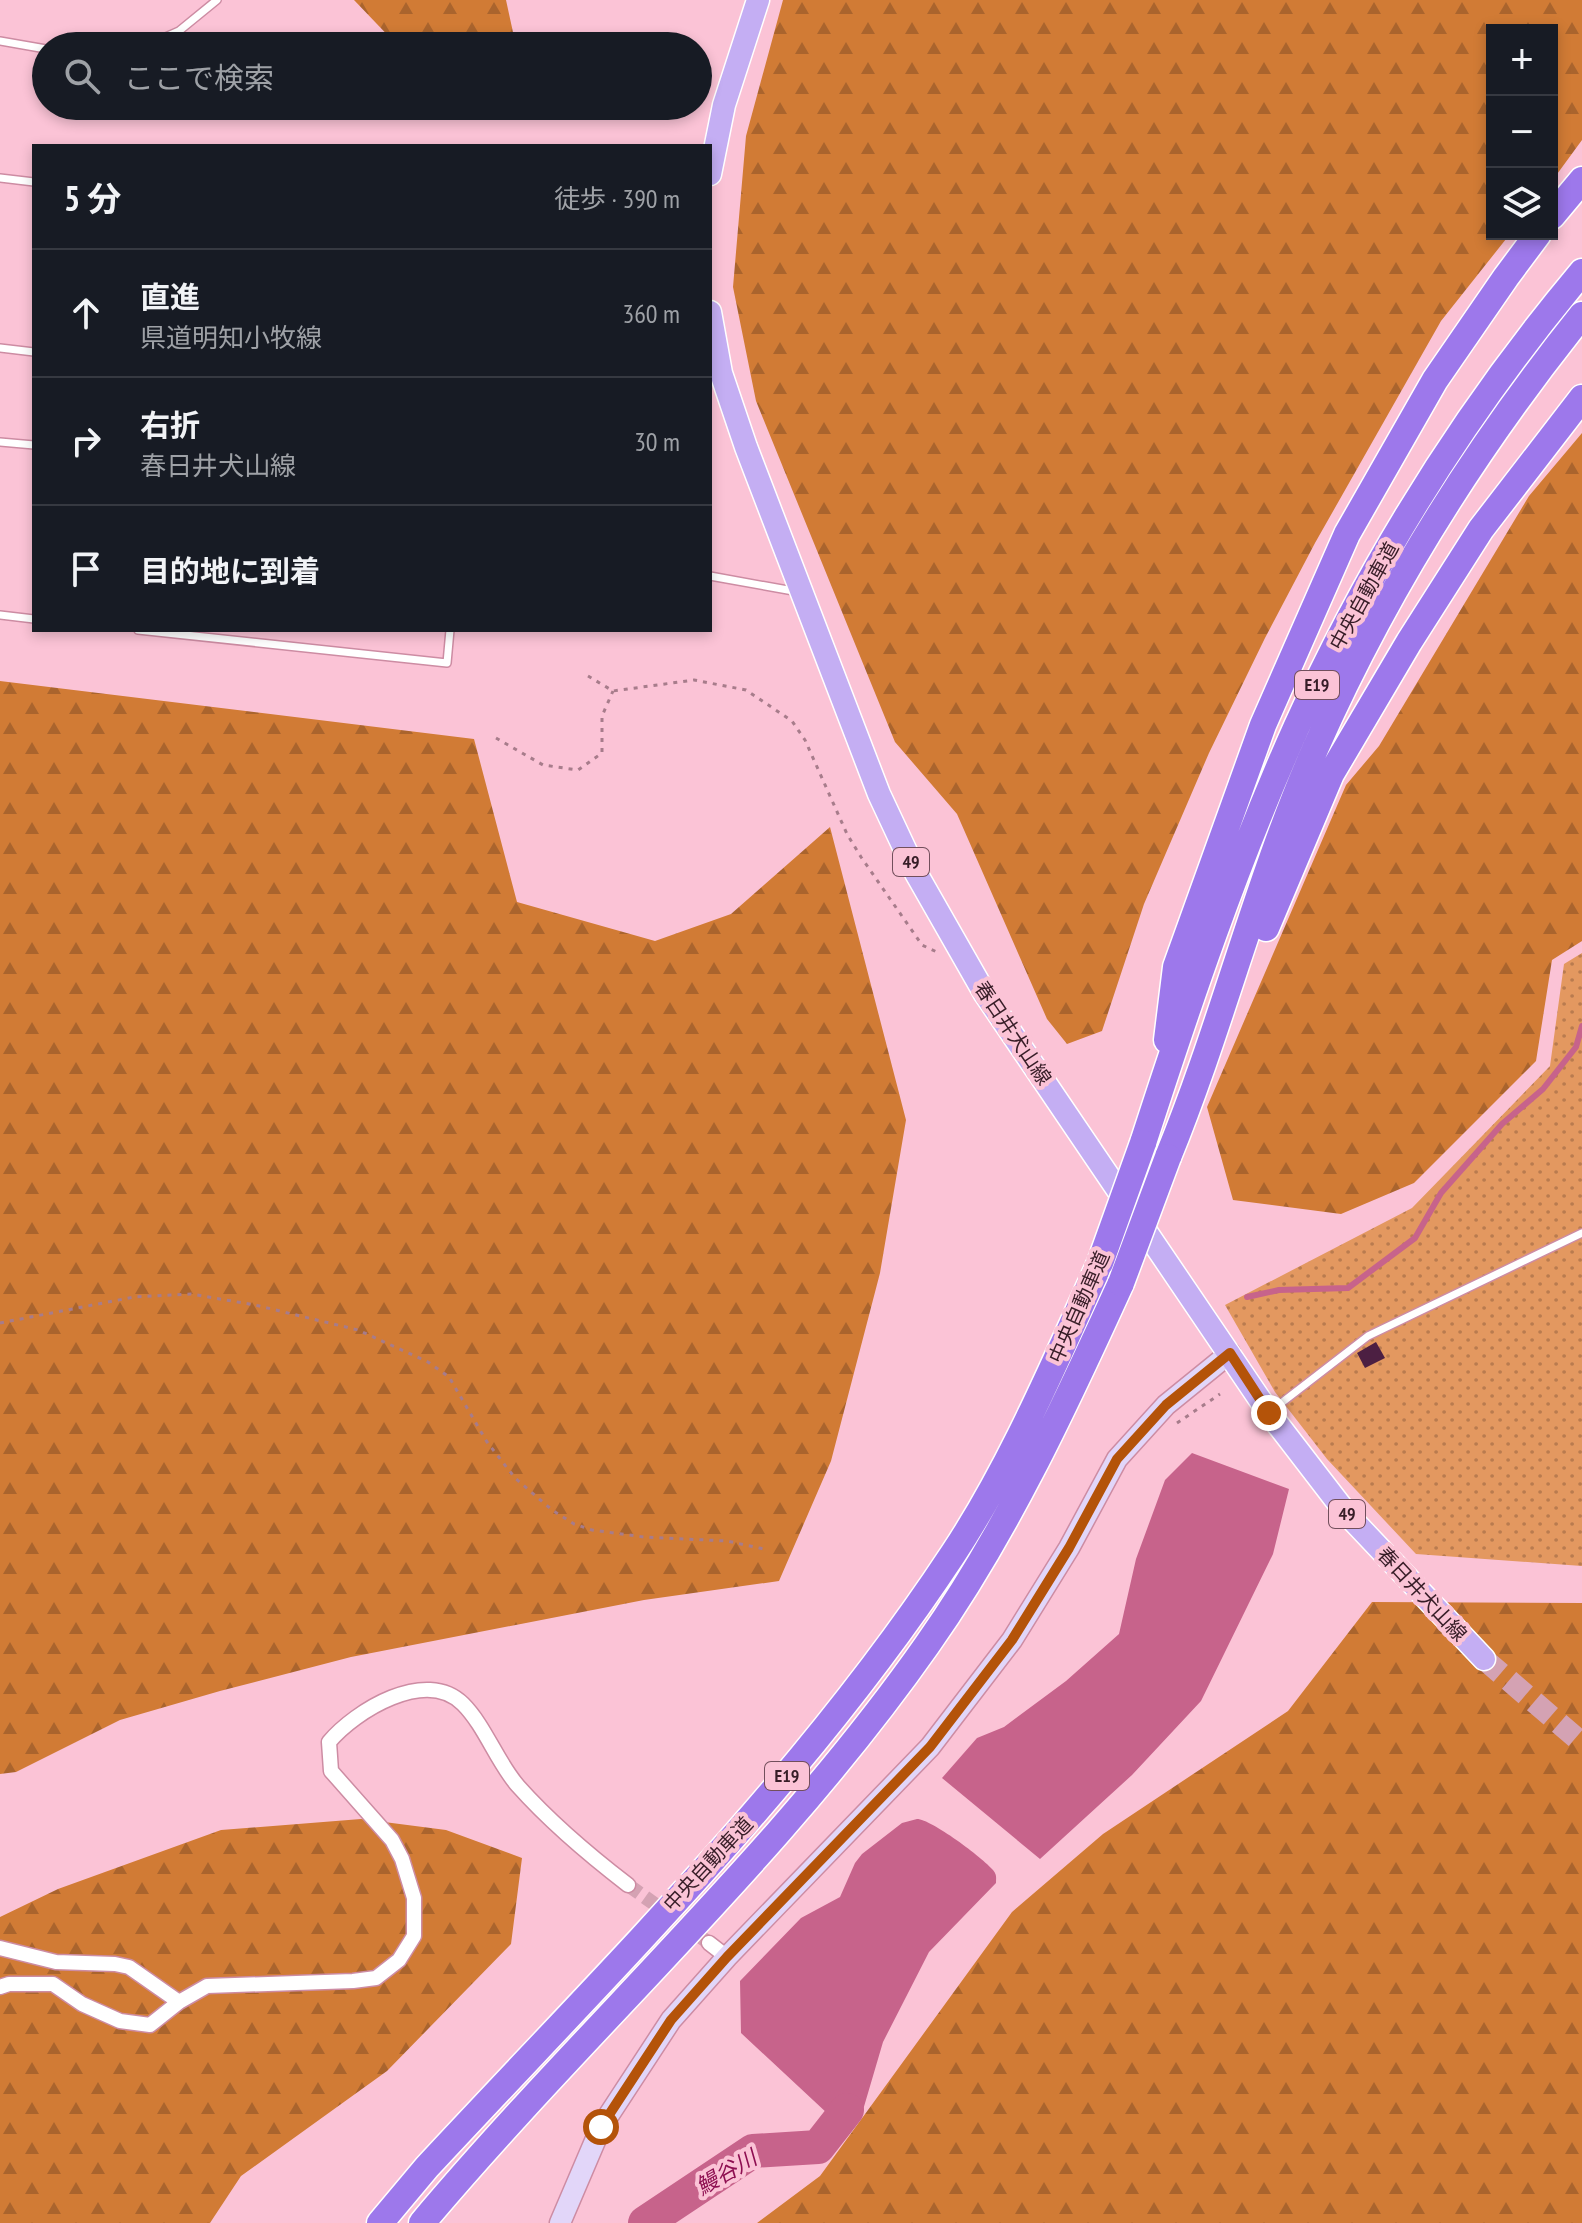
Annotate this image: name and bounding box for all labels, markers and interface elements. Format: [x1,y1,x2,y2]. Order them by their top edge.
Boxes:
map controls [1486,24,1558,240]
button: + [1486,24,1558,96]
search box [32,32,712,120]
icon: search [60,54,104,98]
text: ここで検索 [124,58,274,97]
button: − [1486,96,1558,168]
button: layers [1486,168,1558,240]
text: 5 分 [64,176,121,220]
text: 徒歩 · 390 m [554,182,680,215]
text: 直進 [140,277,200,316]
icon: ahead [64,291,108,335]
text: 360 m [622,297,680,330]
text: 県道明知小牧線 [140,321,322,354]
text: 右折 [140,405,200,444]
icon: right [64,419,108,463]
text: 30 m [634,425,680,458]
text: 春日井犬山線 [140,449,296,482]
street label: 中央自動車道 [1324,537,1404,655]
icon: arrive [64,547,108,591]
text: 目的地に到着 [140,551,320,590]
road number: E19 [1295,671,1339,699]
road number: 49 [893,848,929,876]
street label: 春日井犬山線 [969,976,1057,1090]
street label: 中央自動車道 [1043,1247,1115,1367]
route end [1251,1395,1287,1431]
road number: 49 [1329,1500,1365,1528]
street label: 春日井犬山線 [1372,1541,1472,1647]
road number: E19 [765,1762,809,1790]
street label: 中央自動車道 [658,1811,758,1917]
route start [583,2109,619,2145]
water label: 鰻谷川 [690,2142,763,2201]

